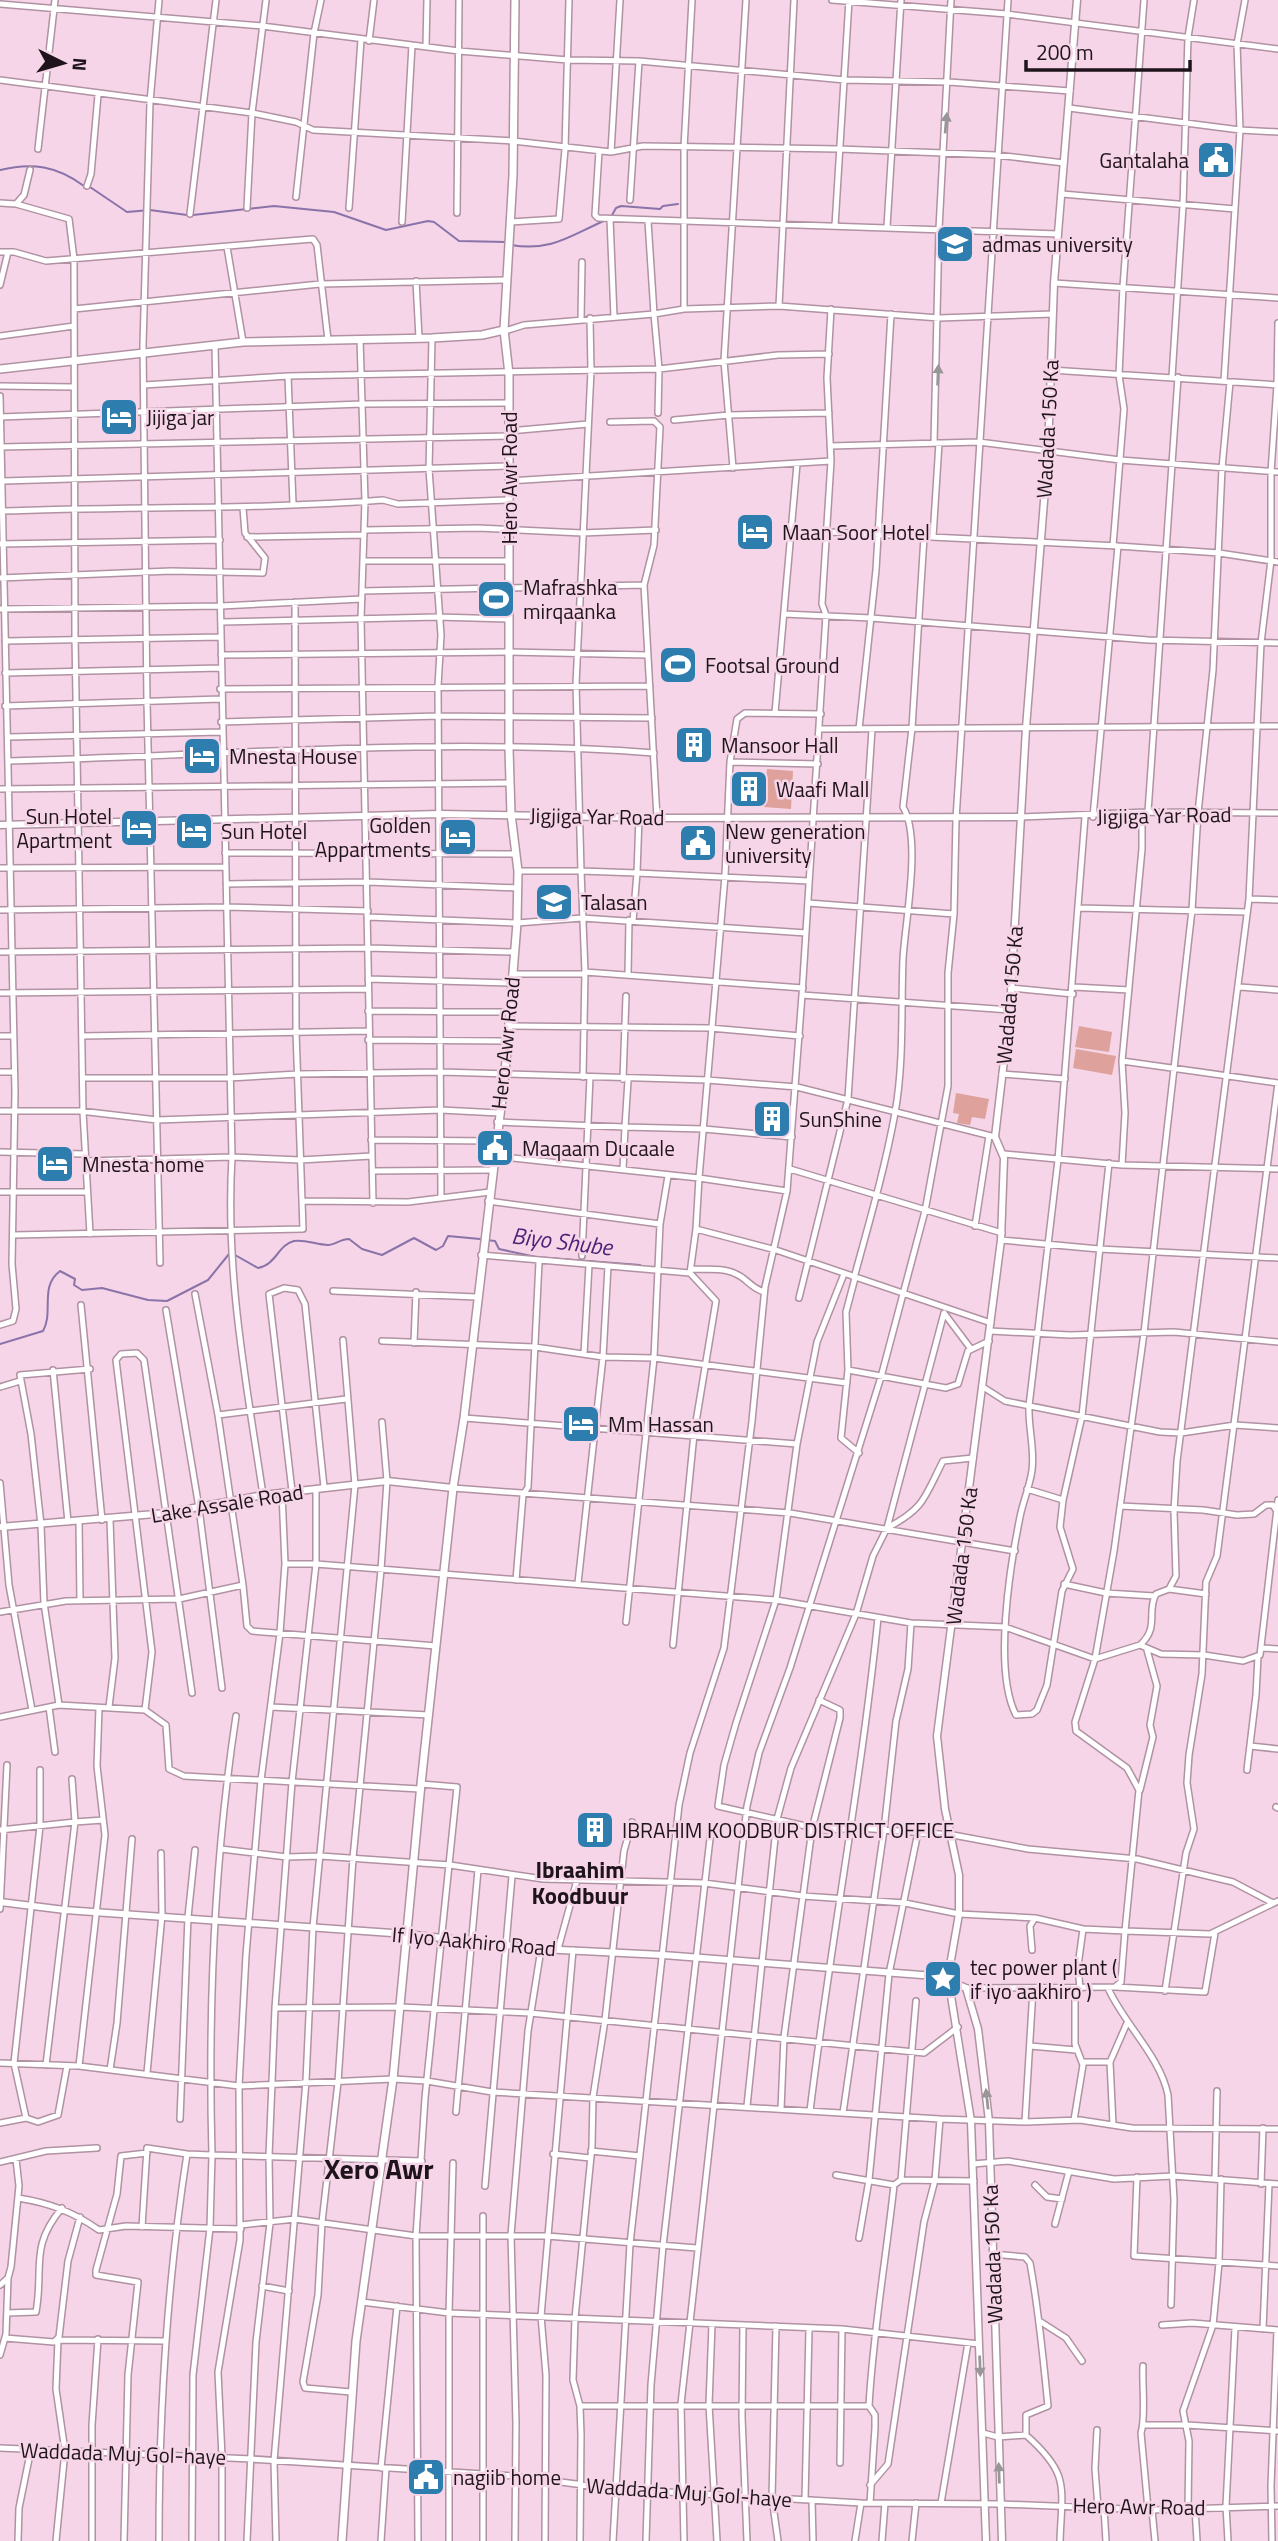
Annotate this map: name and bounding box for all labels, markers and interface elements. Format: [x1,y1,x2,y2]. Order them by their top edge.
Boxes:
north arrow [28,28,98,98]
scale bar [1026,28,1190,72]
text: 200 m [1036,36,1093,68]
text: N [65,57,95,72]
one-way arrow [941,112,952,134]
public building icon: Gantalaha [1195,139,1237,181]
place label: Gantalaha [1099,144,1189,176]
school or university icon: admas university [934,223,976,265]
place label: admas university [982,228,1133,260]
street label: Wadada 150 Ka [1027,358,1067,499]
one-way arrow [932,363,943,385]
hotel icon: Jijiga jar [98,396,140,438]
place label: Jijiga jar [146,401,214,433]
street label: Hero Awr Road [493,412,525,544]
hotel icon: Maan Soor Hotel [734,511,776,553]
place label: Maan Soor Hotel [782,516,930,548]
place label: Mafrashka mirqaanka [523,571,618,627]
sports icon: Mafrashka mirqaanka [475,578,517,620]
sports icon: Footsal Ground [657,644,699,686]
place label: Footsal Ground [705,649,840,681]
building icon: Mansoor Hall [673,724,715,766]
place label: Mansoor Hall [721,729,839,761]
hotel icon: Mnesta House [181,735,223,777]
place label: Mnesta House [229,740,357,772]
building icon: Waafi Mall [728,768,770,810]
place label: Waafi Mall [776,773,869,805]
street label: Jigjiga Yar Road [1096,798,1232,832]
street label: Jigjiga Yar Road [529,799,665,833]
place label: Sun Hotel Apartment [17,800,113,856]
hotel icon: Sun Hotel Apartment [118,807,160,849]
place label: Golden Appartments [315,809,431,865]
hotel icon: Sun Hotel [173,810,215,852]
place label: Sun Hotel [221,815,307,847]
place label: New generation university [725,815,866,871]
hotel icon: Golden Appartments [437,816,479,858]
public building icon: New generation university [677,822,719,864]
school or university icon: Talasan [533,881,575,923]
place label: Talasan [581,886,648,918]
street label: Wadada 150 Ka [987,924,1031,1066]
street label: Hero Awr Road [482,975,528,1111]
building icon: SunShine [751,1098,793,1140]
place label: SunShine [799,1103,882,1135]
public building icon: Maqaam Ducaale [474,1127,516,1169]
place label: Maqaam Ducaale [522,1132,675,1164]
hotel icon: Mnesta home [34,1143,76,1185]
place label: Mnesta home [82,1148,204,1180]
water label: Biyo Shube [510,1217,616,1265]
hotel icon: Mm Hassan [560,1403,602,1445]
place label: Mm Hassan [608,1408,714,1440]
street label: Lake Assale Road [149,1475,305,1531]
street label: Wadada 150 Ka [937,1485,985,1627]
building icon: IBRAHIM KOODBUR DISTRICT OFFICE [574,1809,616,1851]
place label: IBRAHIM KOODBUR DISTRICT OFFICE [622,1814,954,1846]
district label: Ibraahim Koodbuur [532,1852,629,1913]
street label: If Iyo Aakhiro Road [391,1918,557,1964]
place label: tec power plant ( if iyo aakhiro ) [970,1951,1117,2007]
place icon: tec power plant ( if iyo aakhiro ) [922,1958,964,2000]
one-way arrow [981,2087,992,2109]
district label: Xero Awr [324,2147,434,2190]
street label: Wadada 150 Ka [974,2183,1010,2324]
one-way arrow [974,2355,985,2377]
street label: Waddada Muj Gol-haye [19,2433,227,2473]
public building icon: nagiib home [405,2456,447,2498]
place label: nagiib home [453,2461,561,2493]
one-way arrow [994,2462,1005,2484]
street label: Waddada Muj Gol-haye [585,2469,793,2515]
street label: Hero Awr Road [1072,2489,1206,2523]

